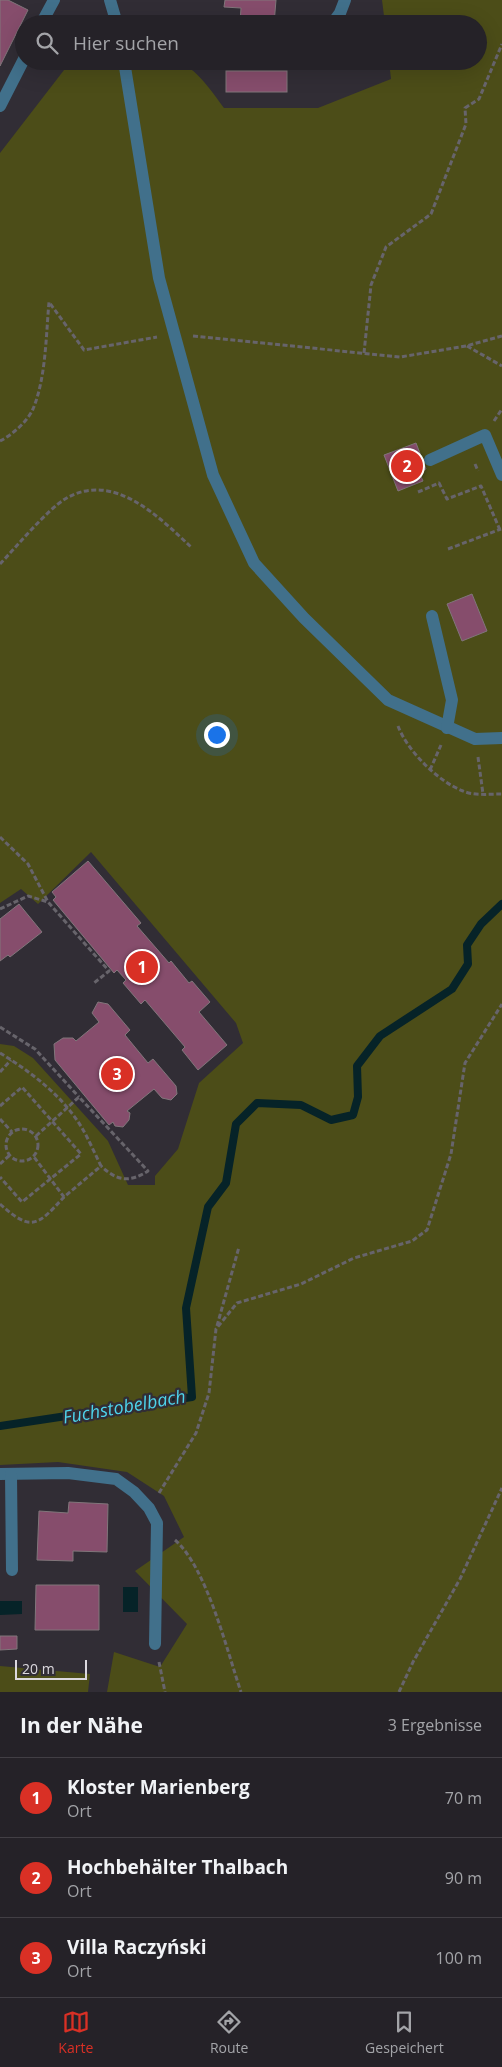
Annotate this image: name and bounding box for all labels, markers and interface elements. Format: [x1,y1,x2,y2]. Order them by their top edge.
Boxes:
search box [15,15,487,70]
icon: search [33,29,61,57]
text: Hier suchen [73,30,179,56]
pin: 2 [391,447,423,485]
your location [204,722,230,748]
pin: 1 [126,948,158,986]
pin: 3 [101,1055,133,1093]
water label: Fuchstobelbach [61,1383,187,1429]
scale bar [15,1657,88,1680]
text: 20 m [22,1659,55,1678]
text: In der Nähe [20,1711,143,1739]
text: 3 Ergebnisse [388,1714,482,1736]
text: Kloster Marienberg [67,1774,250,1800]
text: 1 [31,1787,41,1809]
text: 70 m [445,1787,482,1809]
text: Ort [67,1800,92,1822]
text: Hochbehälter Thalbach [67,1854,288,1880]
text: 2 [31,1867,41,1889]
text: 90 m [445,1867,482,1889]
text: Ort [67,1880,92,1902]
text: Villa Raczyński [67,1934,207,1960]
text: 3 [31,1947,41,1969]
text: 100 m [436,1947,482,1969]
text: Ort [67,1960,92,1982]
tab: Karte [58,2008,93,2057]
tab: Route [210,2008,248,2057]
tab: Gespeichert [365,2008,444,2057]

